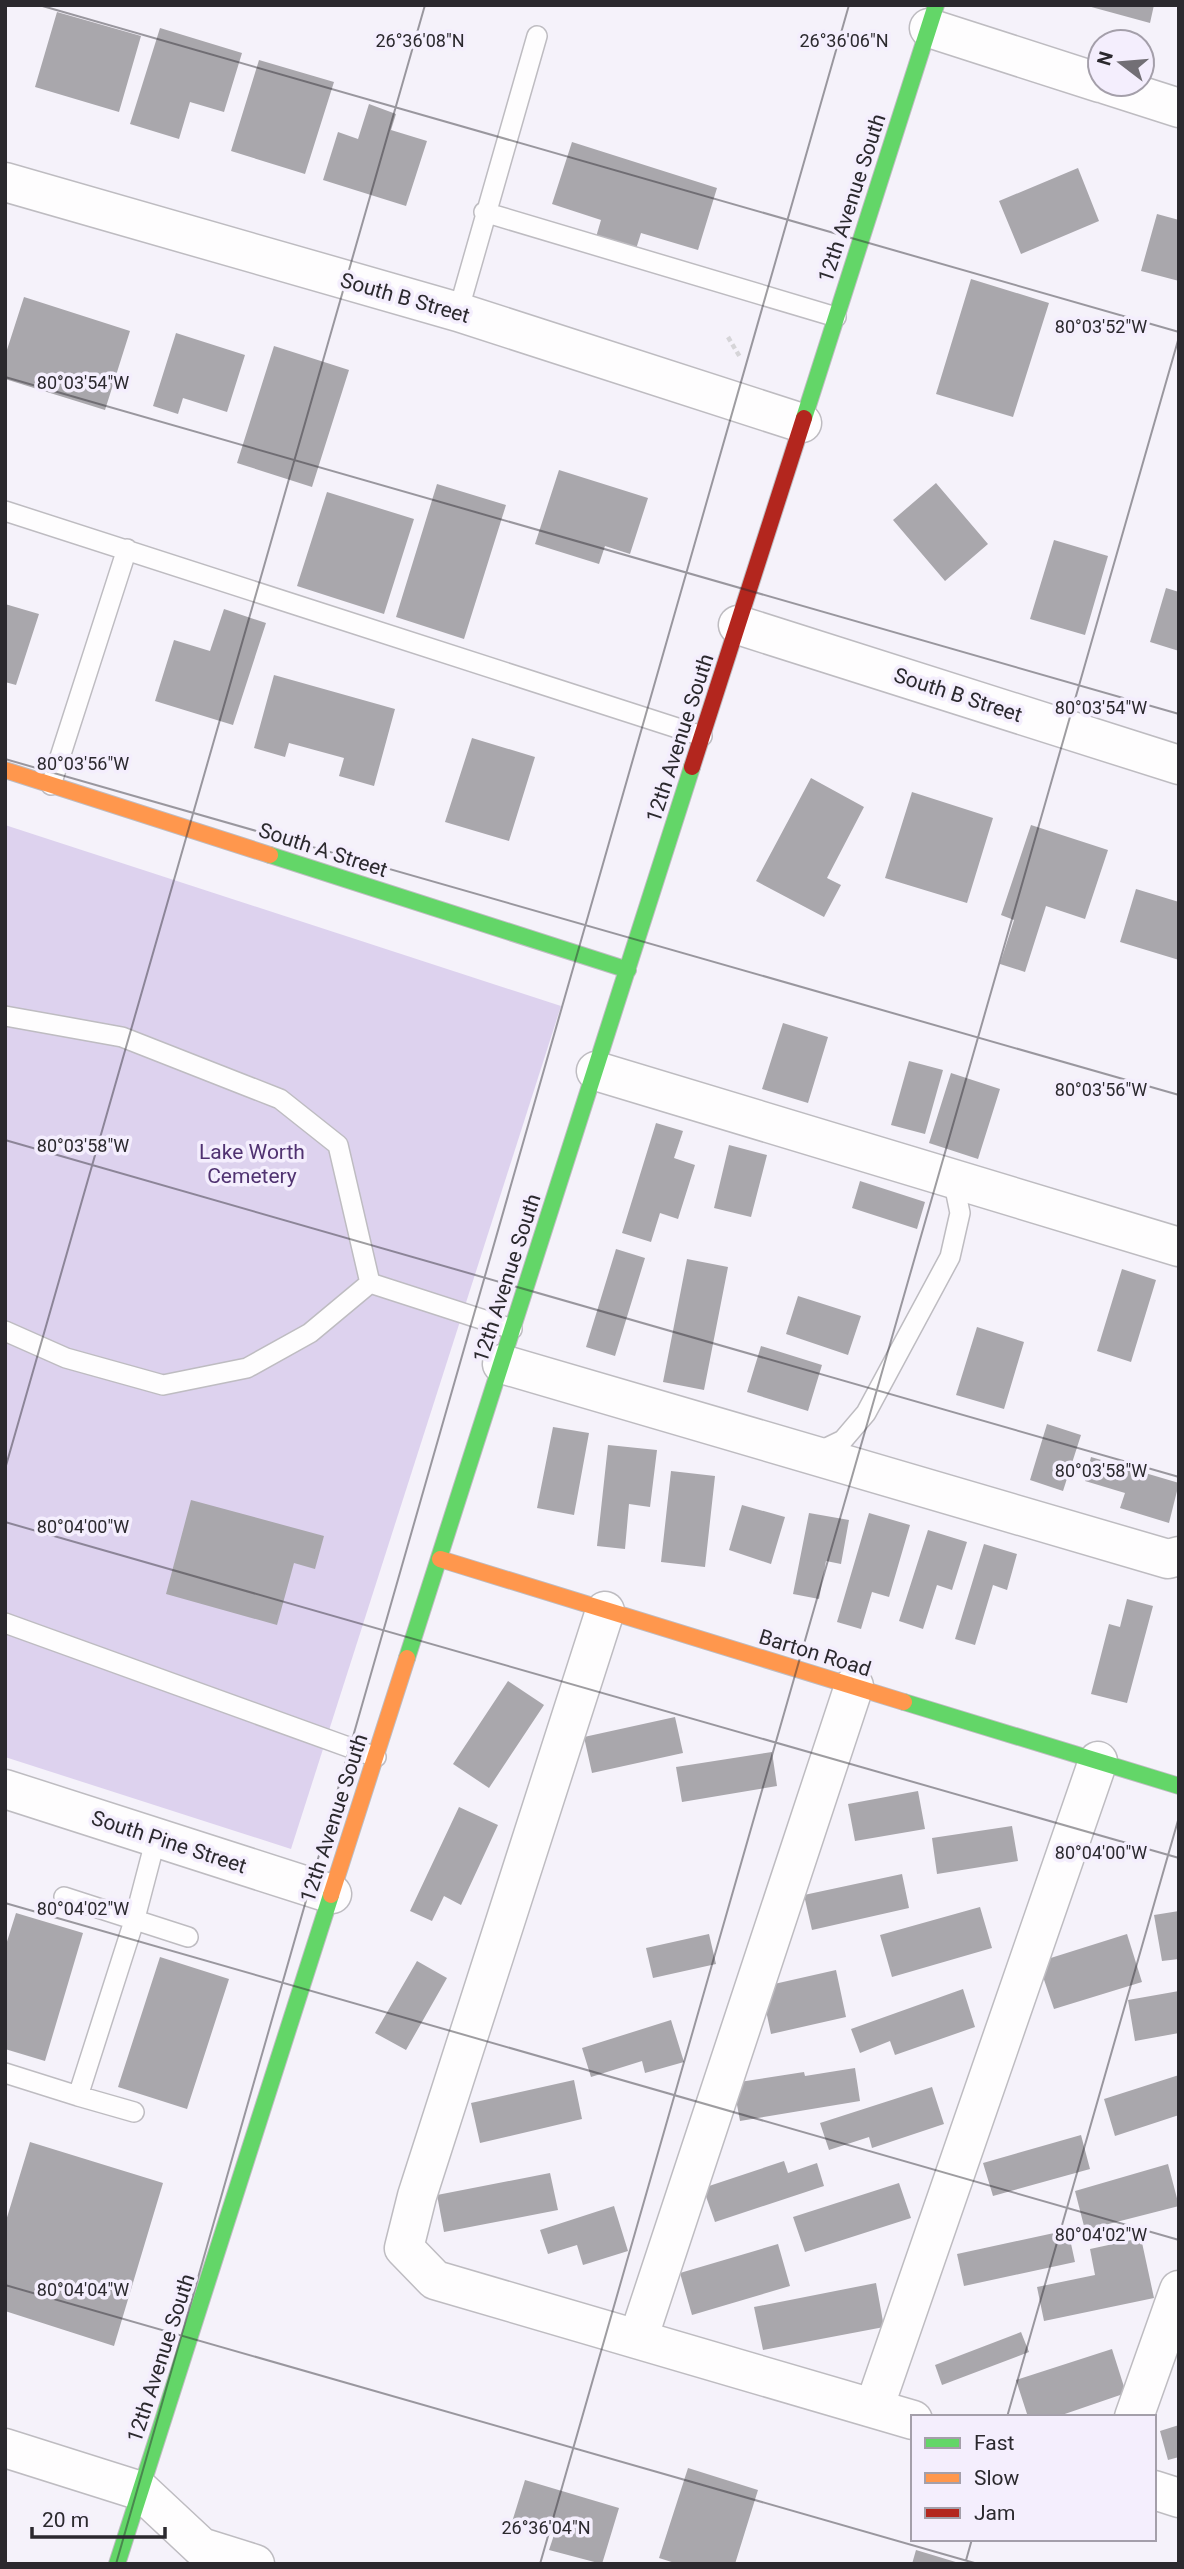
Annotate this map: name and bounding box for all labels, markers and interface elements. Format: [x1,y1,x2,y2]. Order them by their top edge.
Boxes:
north arrow [1086,28,1156,98]
text: 26°36'08"N [375,30,465,51]
text: 26°36'06"N [799,30,889,51]
text: N [1092,49,1118,68]
street label: 12th Avenue South [813,111,891,285]
street label: South B Street [338,268,473,328]
text: 80°03'52"W [1055,316,1147,337]
text: 80°03'54"W [37,372,129,393]
street label: 12th Avenue South [641,651,719,825]
street label: South B Street [891,663,1025,727]
text: 80°03'54"W [1055,697,1147,718]
text: 80°03'56"W [37,753,129,774]
street label: South A Street [256,818,391,882]
text: 80°03'56"W [1055,1079,1147,1100]
text: 80°03'58"W [37,1135,129,1156]
park label: Lake Worth Cemetery [199,1140,305,1188]
street label: 12th Avenue South [468,1191,546,1365]
text: 80°03'58"W [1055,1460,1147,1481]
text: 80°04'00"W [37,1516,129,1537]
street label: Barton Road [756,1625,874,1681]
street label: 12th Avenue South [295,1731,373,1905]
street label: South Pine Street [89,1806,250,1878]
text: 80°04'00"W [1055,1842,1147,1863]
text: 80°04'02"W [37,1898,129,1919]
text: 80°04'02"W [1055,2224,1147,2245]
street label: 12th Avenue South [122,2271,200,2445]
text: 80°04'04"W [37,2279,129,2300]
legend [911,2415,1156,2541]
text: Fast [974,2431,1015,2455]
text: Slow [974,2466,1020,2490]
scale bar [32,2496,164,2540]
text: Jam [974,2501,1015,2525]
text: 20 m [42,2508,89,2532]
text: 26°36'04"N [501,2517,591,2538]

